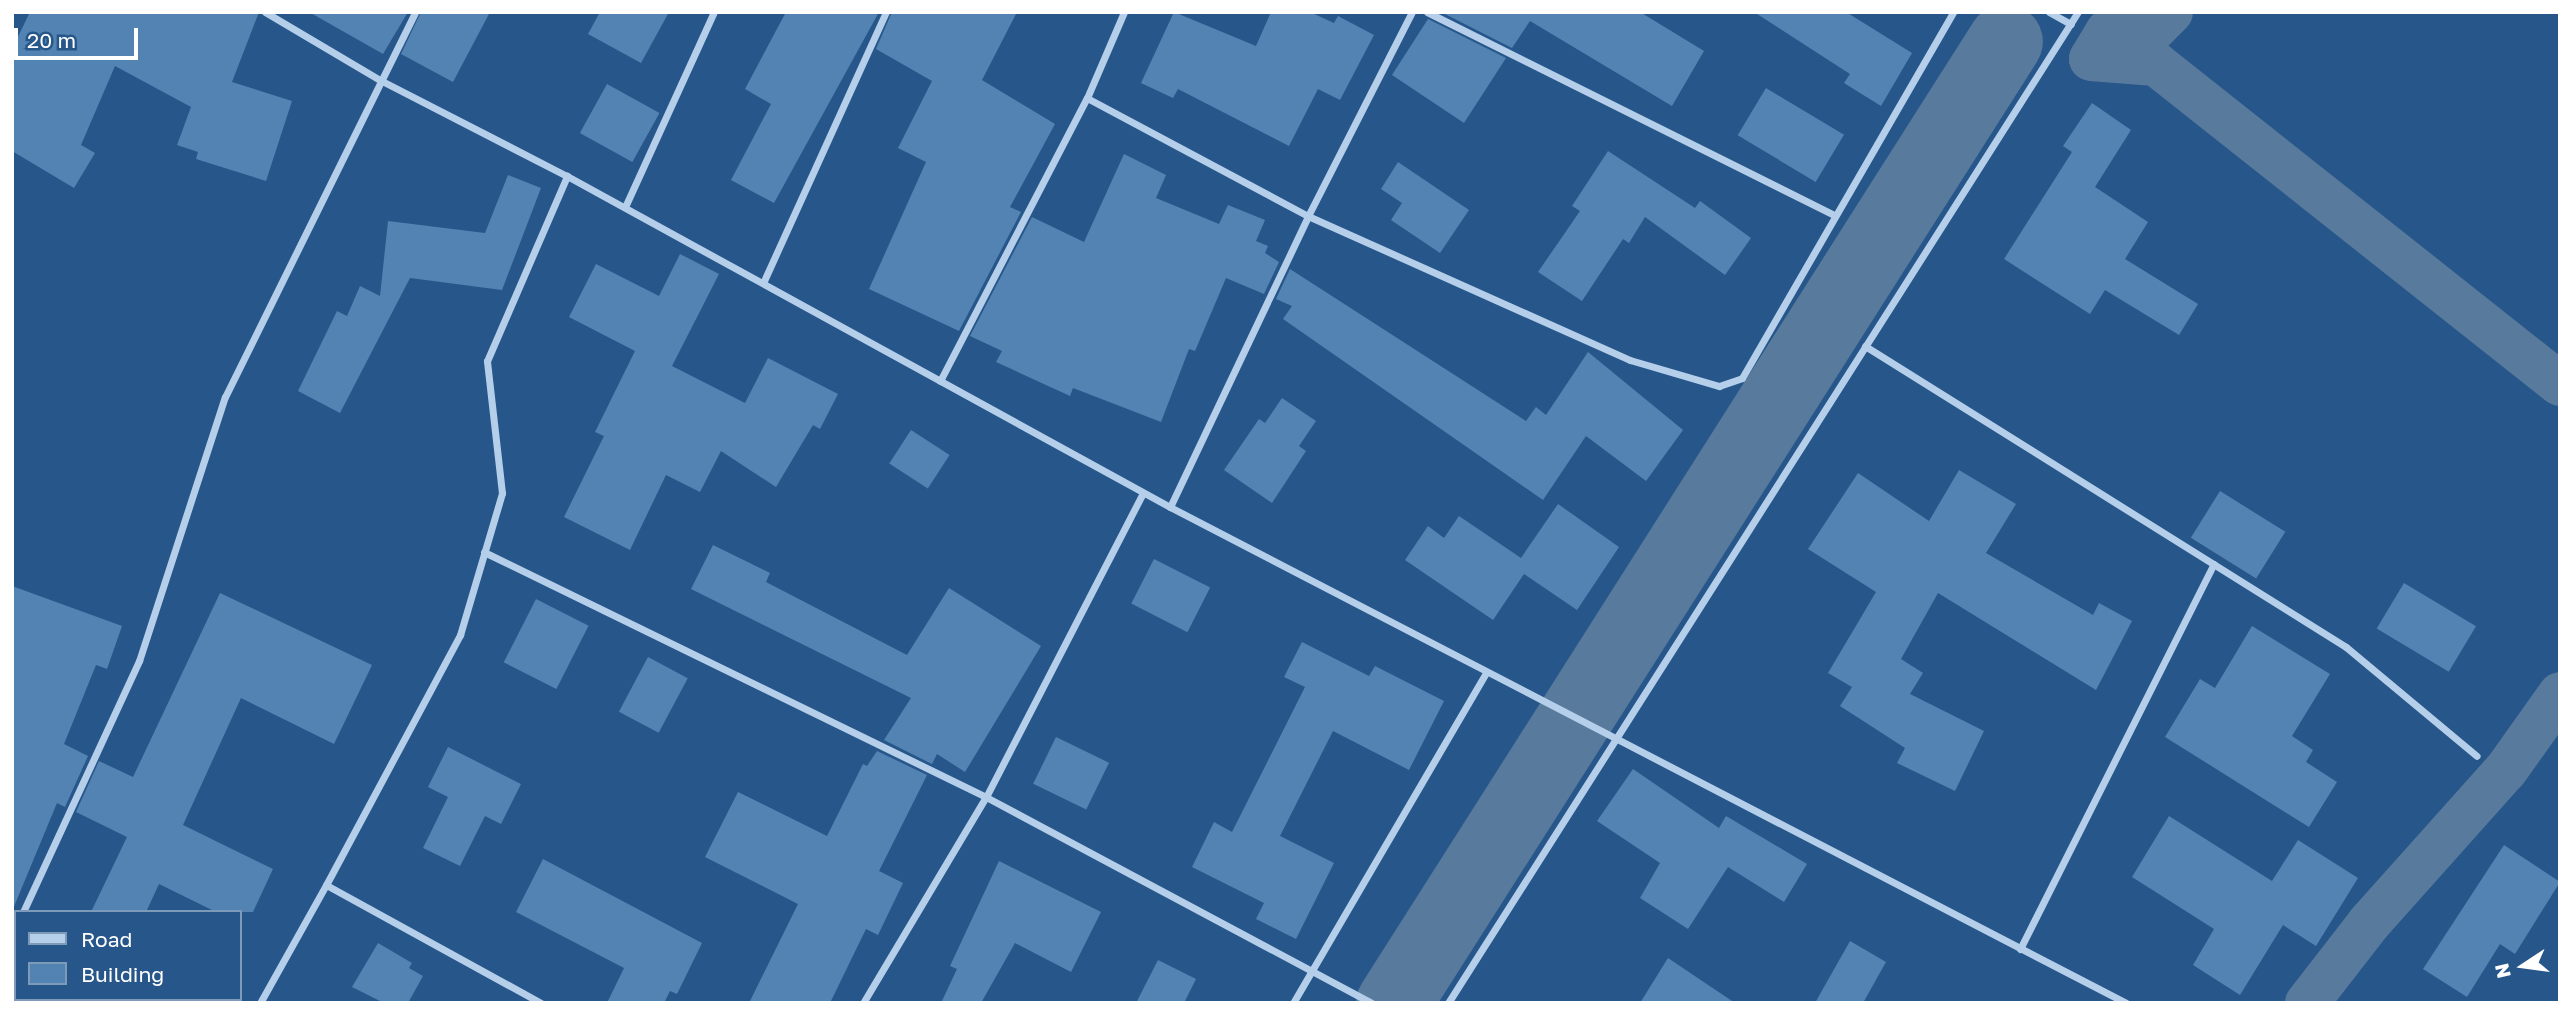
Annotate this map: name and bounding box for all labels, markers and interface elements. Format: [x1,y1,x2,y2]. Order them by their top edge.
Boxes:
scale bar [18,14,142,58]
text: 20 m [27,27,76,53]
legend [14,910,242,1001]
text: Road [81,926,132,952]
north arrow [2488,931,2558,1001]
text: Building [81,961,164,987]
text: N [2489,961,2515,980]

